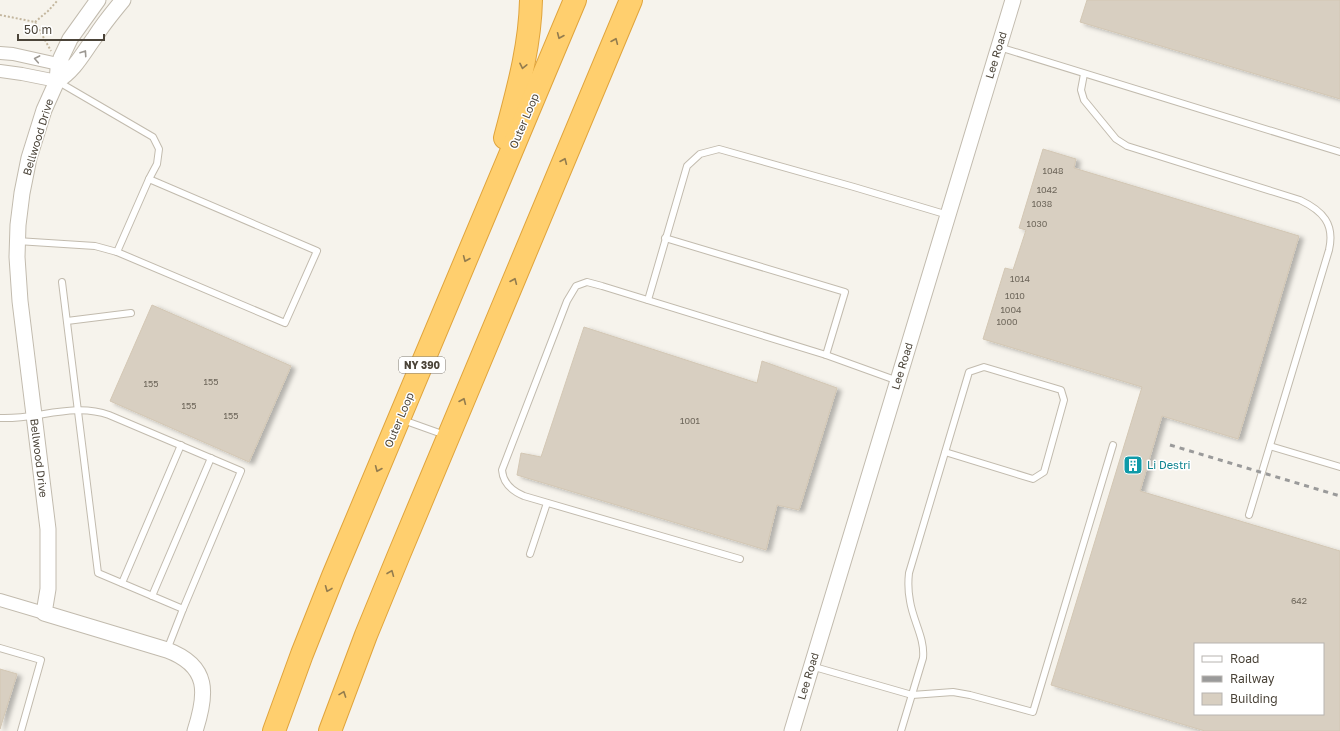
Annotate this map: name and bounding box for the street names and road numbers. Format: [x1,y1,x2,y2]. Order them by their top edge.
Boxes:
street label: Lee Road [982,30,1009,80]
street label: Outer Loop [506,91,541,150]
street label: Bellwood Drive [20,97,55,177]
street label: Lee Road [888,341,915,391]
road number: NY 390 [399,357,445,373]
street label: Outer Loop [381,390,416,449]
street label: Bellwood Drive [28,418,51,498]
street label: Lee Road [794,651,821,701]

